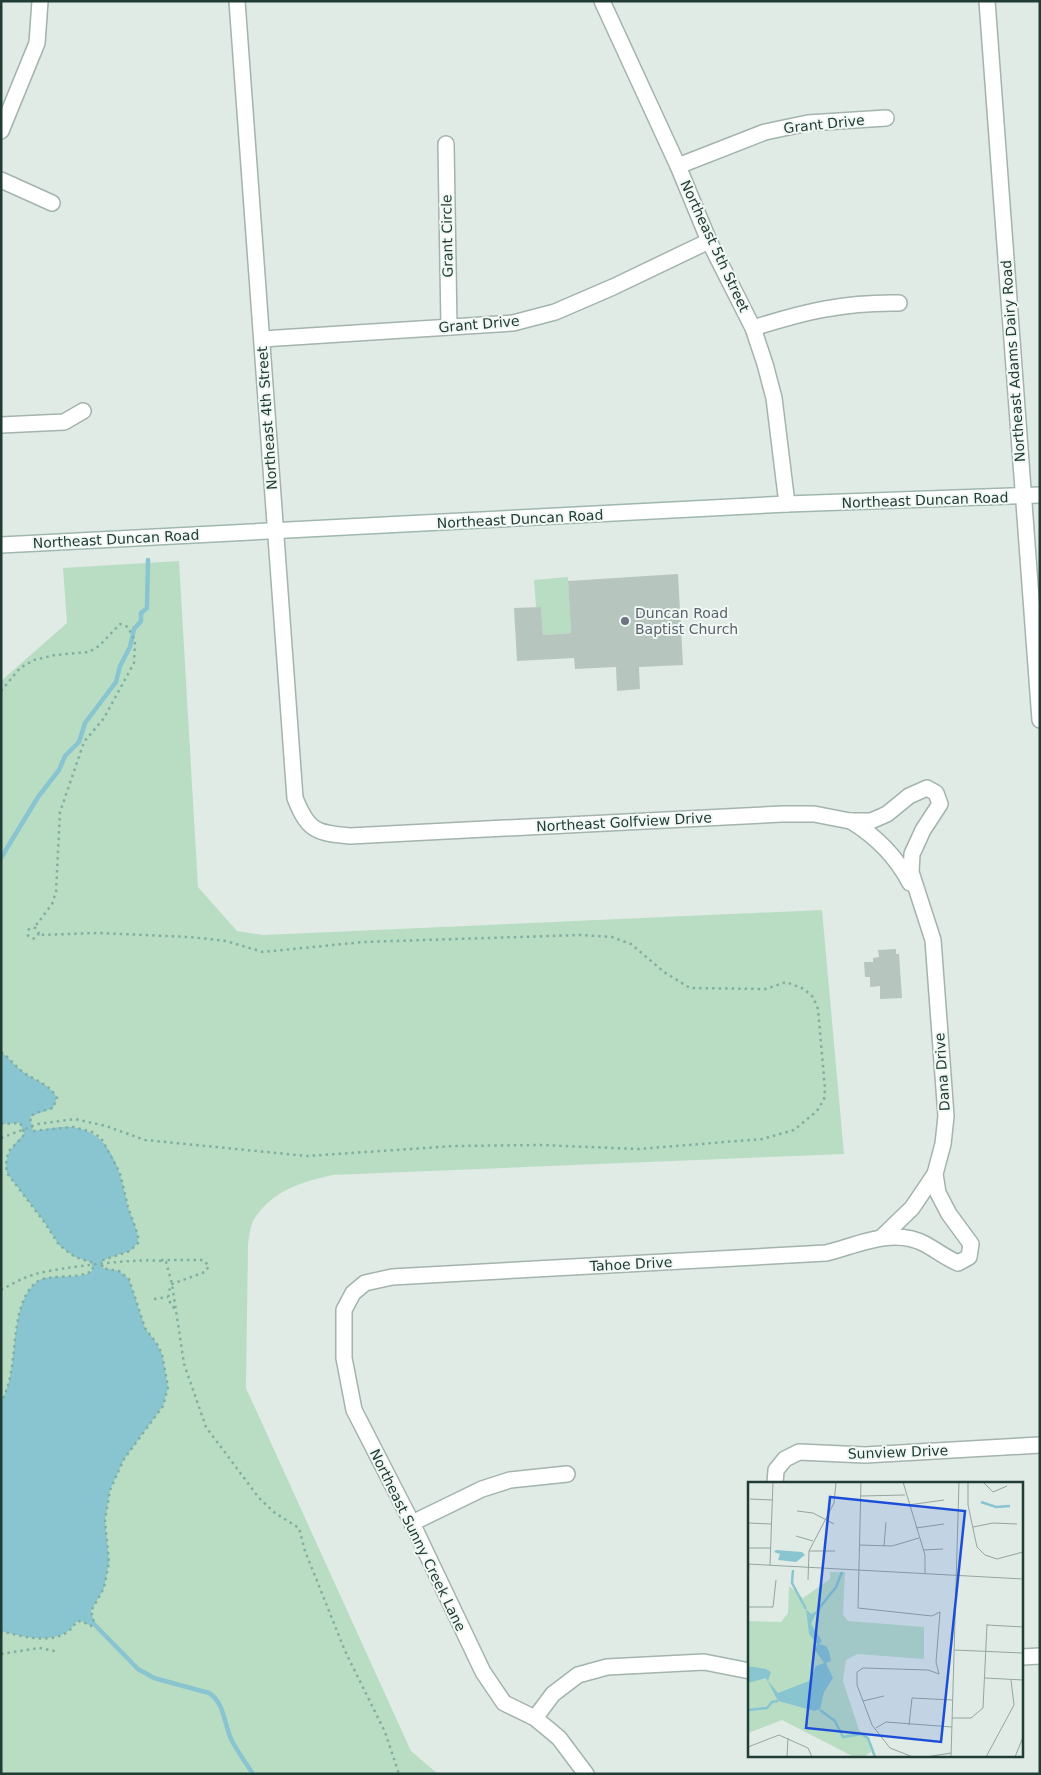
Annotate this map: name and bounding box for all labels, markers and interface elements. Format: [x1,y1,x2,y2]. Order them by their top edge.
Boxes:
street label: Grant Drive [783,112,865,136]
street label: Northeast 5th Street [677,177,753,315]
street label: Grant Circle [438,194,456,278]
street label: Northeast Adams Dairy Road [998,259,1028,463]
street label: Grant Drive [438,312,520,336]
street label: Northeast 4th Street [254,345,280,490]
street label: Northeast Duncan Road [841,489,1009,511]
street label: Northeast Duncan Road [436,507,604,531]
street label: Northeast Duncan Road [32,527,200,551]
place label: Duncan Road Baptist Church [635,605,738,637]
marker: Duncan Road Baptist Church [619,615,631,627]
street label: Northeast Golfview Drive [536,809,712,835]
street label: Dana Drive [931,1032,953,1112]
street label: Tahoe Drive [588,1254,673,1274]
street label: Sunview Drive [847,1442,949,1462]
street label: Northeast Sunny Creek Lane [367,1446,469,1634]
inset map [748,1482,1024,1758]

